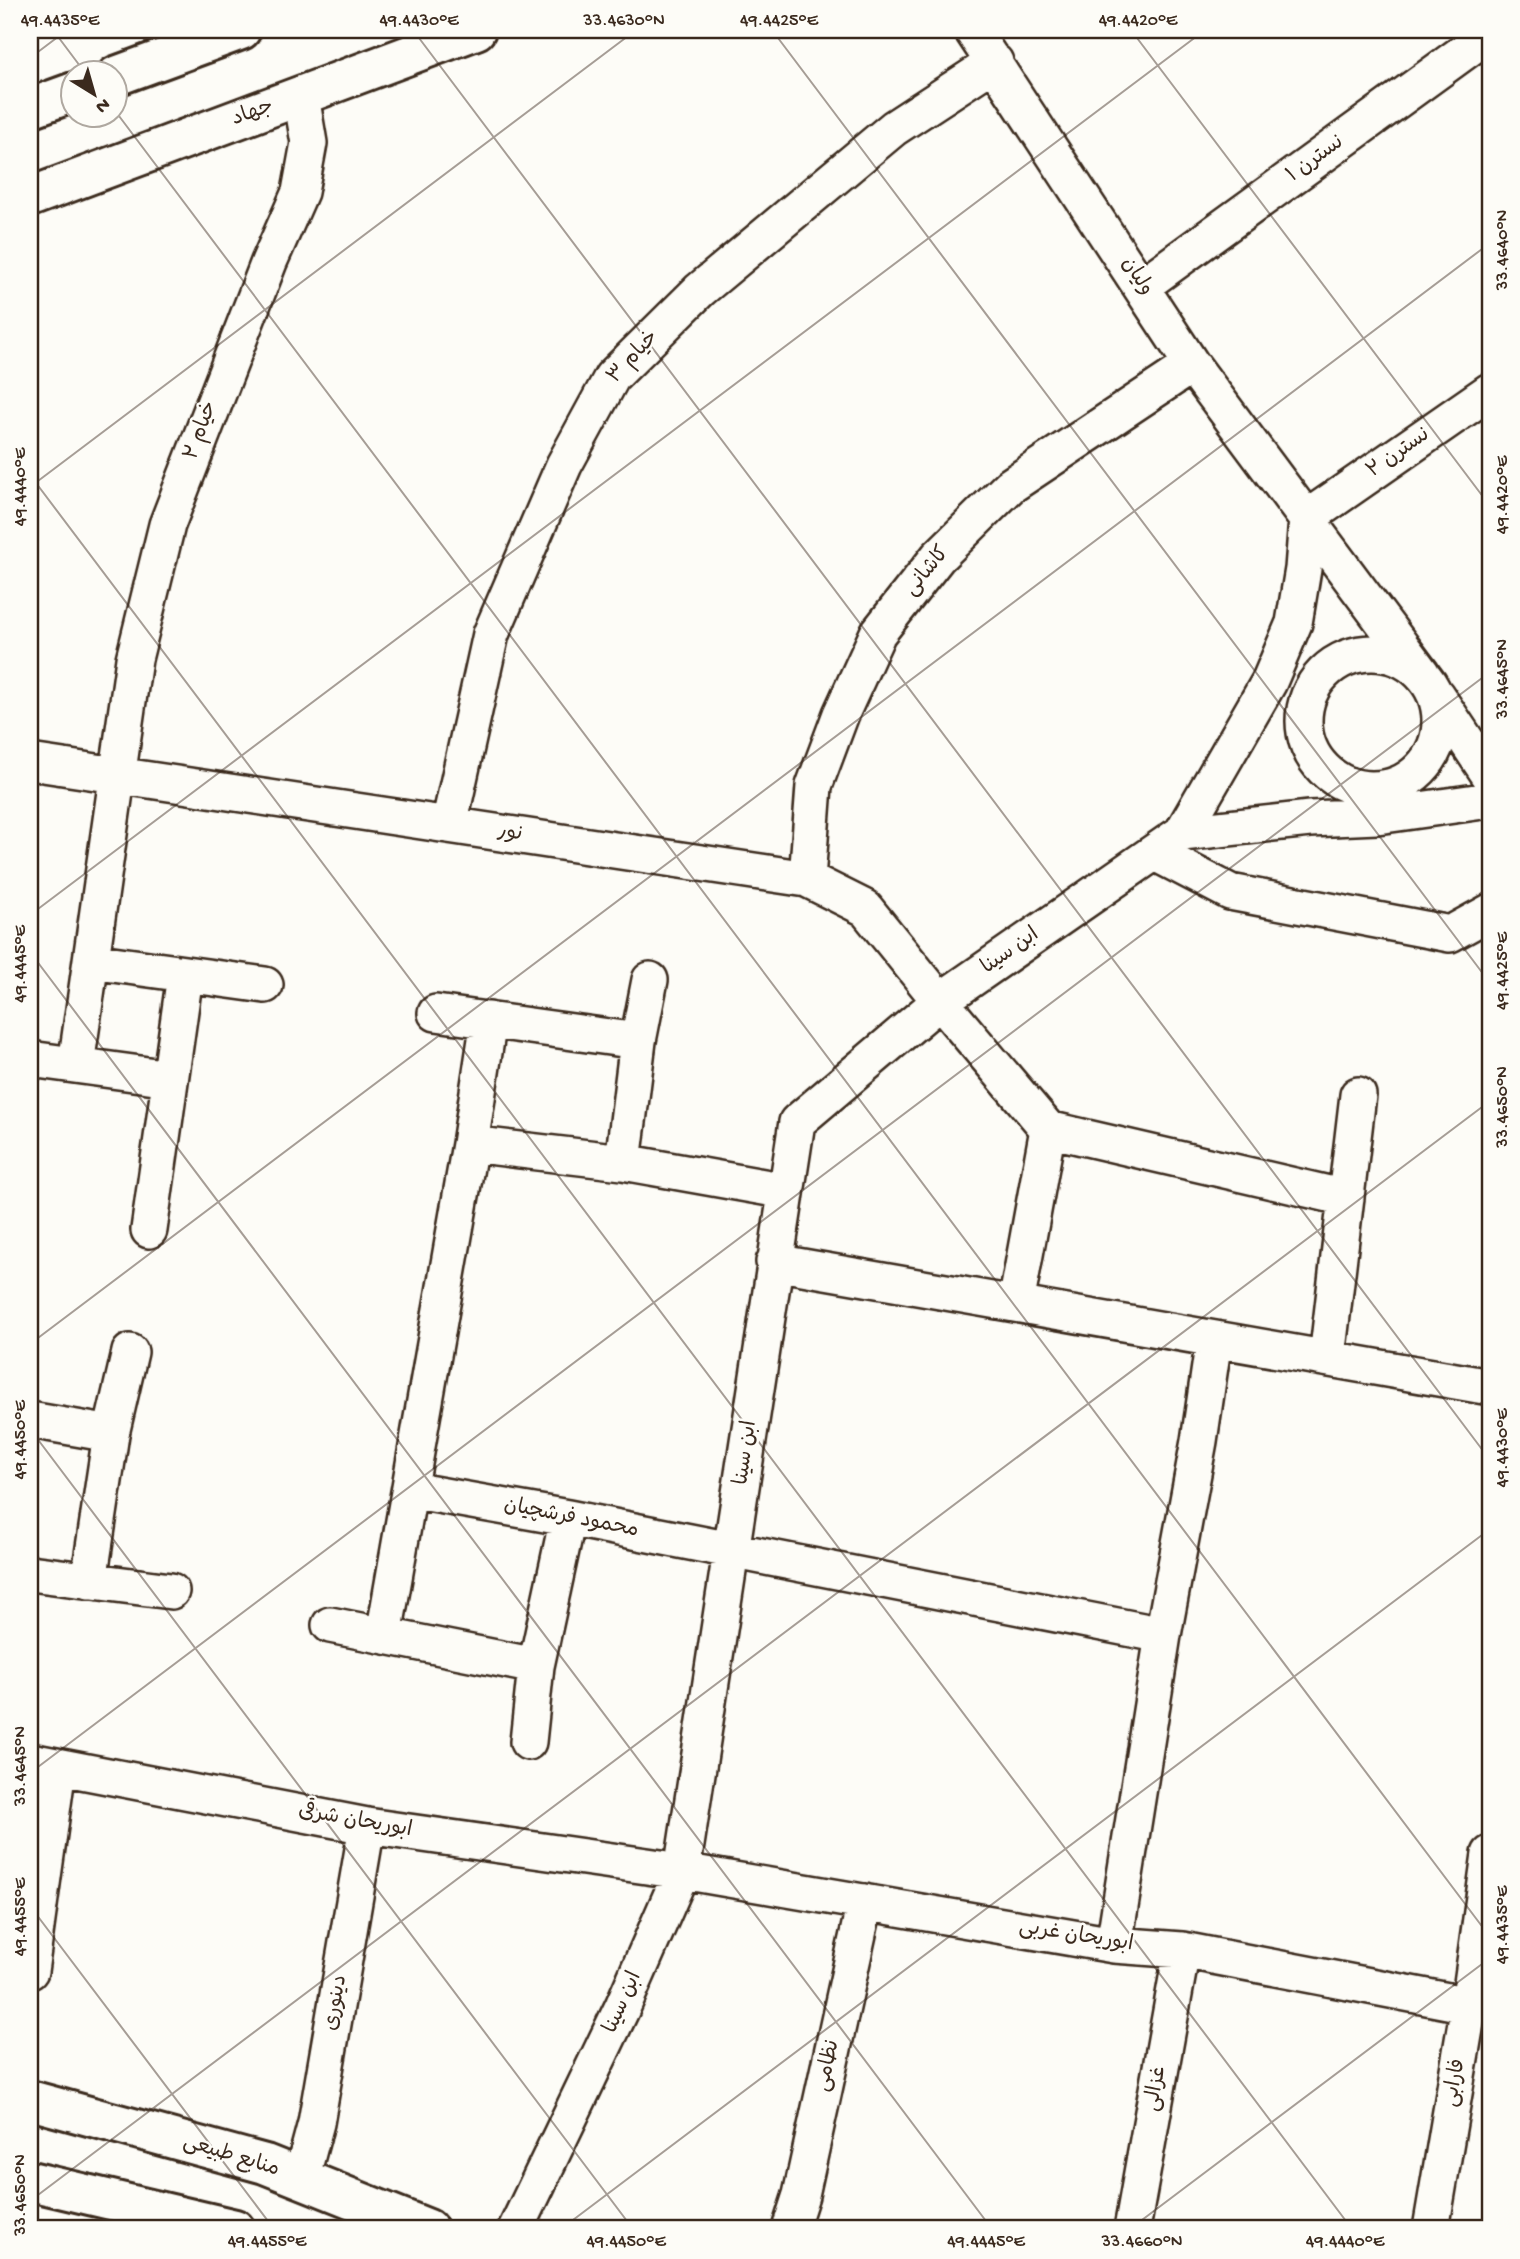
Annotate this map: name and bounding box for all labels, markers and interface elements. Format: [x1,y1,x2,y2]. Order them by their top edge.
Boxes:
text: 49.4435°E [21,11,100,32]
text: 49.4430°E [379,11,459,32]
text: 33.4630°N [582,11,665,32]
text: 49.4425°E [740,11,819,32]
text: 49.4420°E [1099,11,1178,32]
north arrow [60,60,130,130]
text: N [90,92,114,118]
street label: جهاد [229,95,277,133]
street label: نسترن ۱ [1282,131,1350,189]
text: 33.4640°N [1493,210,1514,291]
street label: ولیان [1114,253,1158,301]
street label: خیام ۳ [603,326,665,390]
street label: خیام ۲ [180,398,224,464]
street label: نسترن ۲ [1363,423,1435,485]
text: 49.4440°E [11,447,32,526]
text: 49.4420°E [1493,455,1514,534]
street label: کاشانی [900,542,956,602]
text: 33.4645°N [1493,639,1514,720]
street label: نور [495,820,524,848]
street label: ابن سینا [977,923,1045,981]
text: 49.4445°E [11,924,32,1003]
text: 49.4425°E [1493,931,1514,1010]
text: 33.4650°N [1493,1066,1514,1149]
text: 49.4450°E [11,1400,32,1480]
text: 49.4430°E [1493,1408,1514,1488]
street label: ابن سینا [730,1419,764,1487]
street label: محمود فرشچیان [501,1494,641,1544]
text: 33.4645°N [11,1726,32,1807]
street label: ابوریحان شرقی [296,1796,415,1844]
text: 49.4455°E [11,1877,32,1956]
text: 49.4435°E [1493,1885,1514,1964]
street label: ابوریحان غربی [1017,1916,1135,1958]
street label: ابن سینا [599,1968,649,2038]
street label: دینوری [320,1973,354,2033]
street label: نظامی [811,2038,847,2094]
street label: فارابی [1439,2057,1473,2109]
street label: غزالی [1141,2064,1173,2114]
street label: منابع طبیعی [180,2131,282,2183]
text: 33.4650°N [11,2154,32,2237]
text: 49.4455°E [228,2232,307,2253]
text: 49.4450°E [586,2232,666,2253]
text: 49.4445°E [947,2232,1026,2253]
text: 33.4660°N [1100,2232,1183,2253]
text: 49.4440°E [1306,2232,1385,2253]

